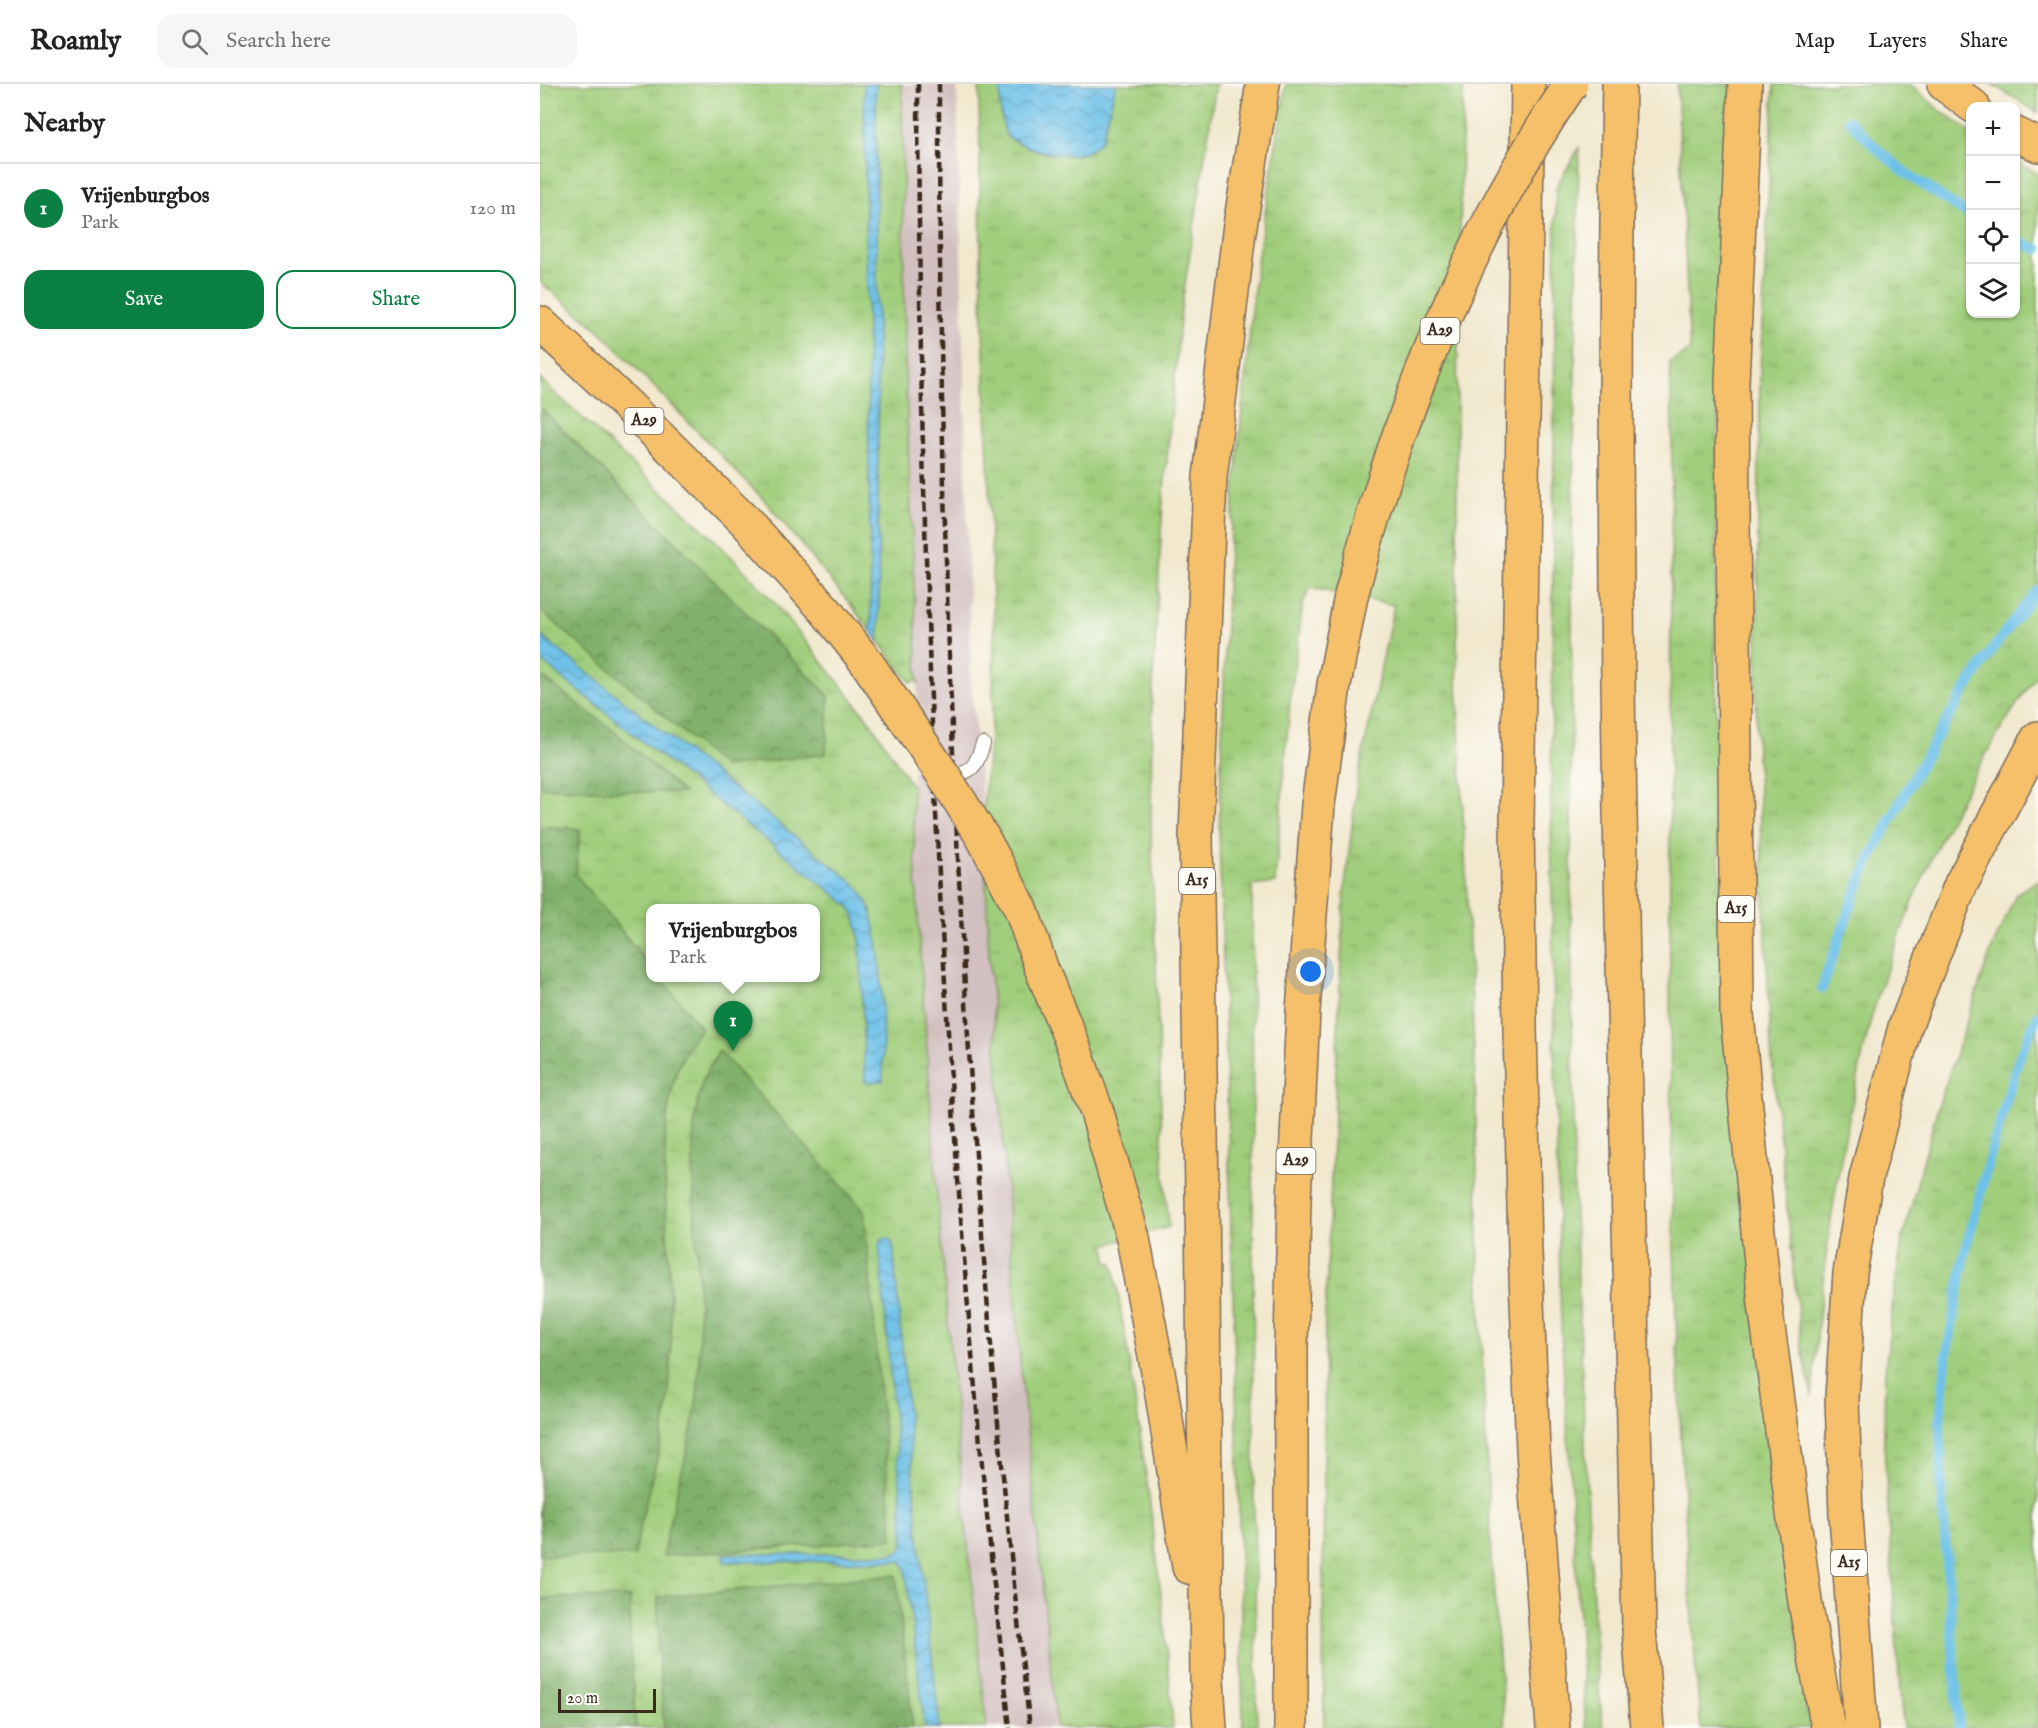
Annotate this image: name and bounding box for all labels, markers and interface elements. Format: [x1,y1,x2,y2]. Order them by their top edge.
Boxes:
search box [157,14,577,68]
text: Roamly [30,24,121,59]
icon: search [178,25,211,58]
text: Search here [226,27,331,55]
text: Map [1795,28,1835,55]
text: Layers [1868,28,1927,55]
text: Share [1960,28,2008,55]
map controls [1966,102,2020,318]
button: + [1966,102,2020,156]
text: Nearby [24,107,105,140]
button: − [1966,156,2020,210]
text: Vrijenburgbos [81,182,209,210]
text: 1 [40,196,47,221]
text: 120 m [470,196,516,221]
text: Park [81,210,119,235]
button: locate [1966,210,2020,264]
button: layers [1966,264,2020,318]
button: Save [24,270,264,329]
button: Share [276,270,516,329]
road number: A29 [1420,318,1460,344]
road number: A29 [624,408,664,434]
road number: A15 [1179,868,1215,894]
road number: A15 [1718,896,1754,922]
popup [646,904,820,982]
text: Vrijenburgbos [669,917,797,945]
text: Park [669,945,707,970]
your location [1296,957,1325,986]
pin: 1 [714,1002,752,1051]
road number: A29 [1276,1148,1316,1174]
road number: A15 [1831,1550,1867,1576]
scale bar [558,1686,656,1714]
text: 20 m [567,1689,598,1709]

